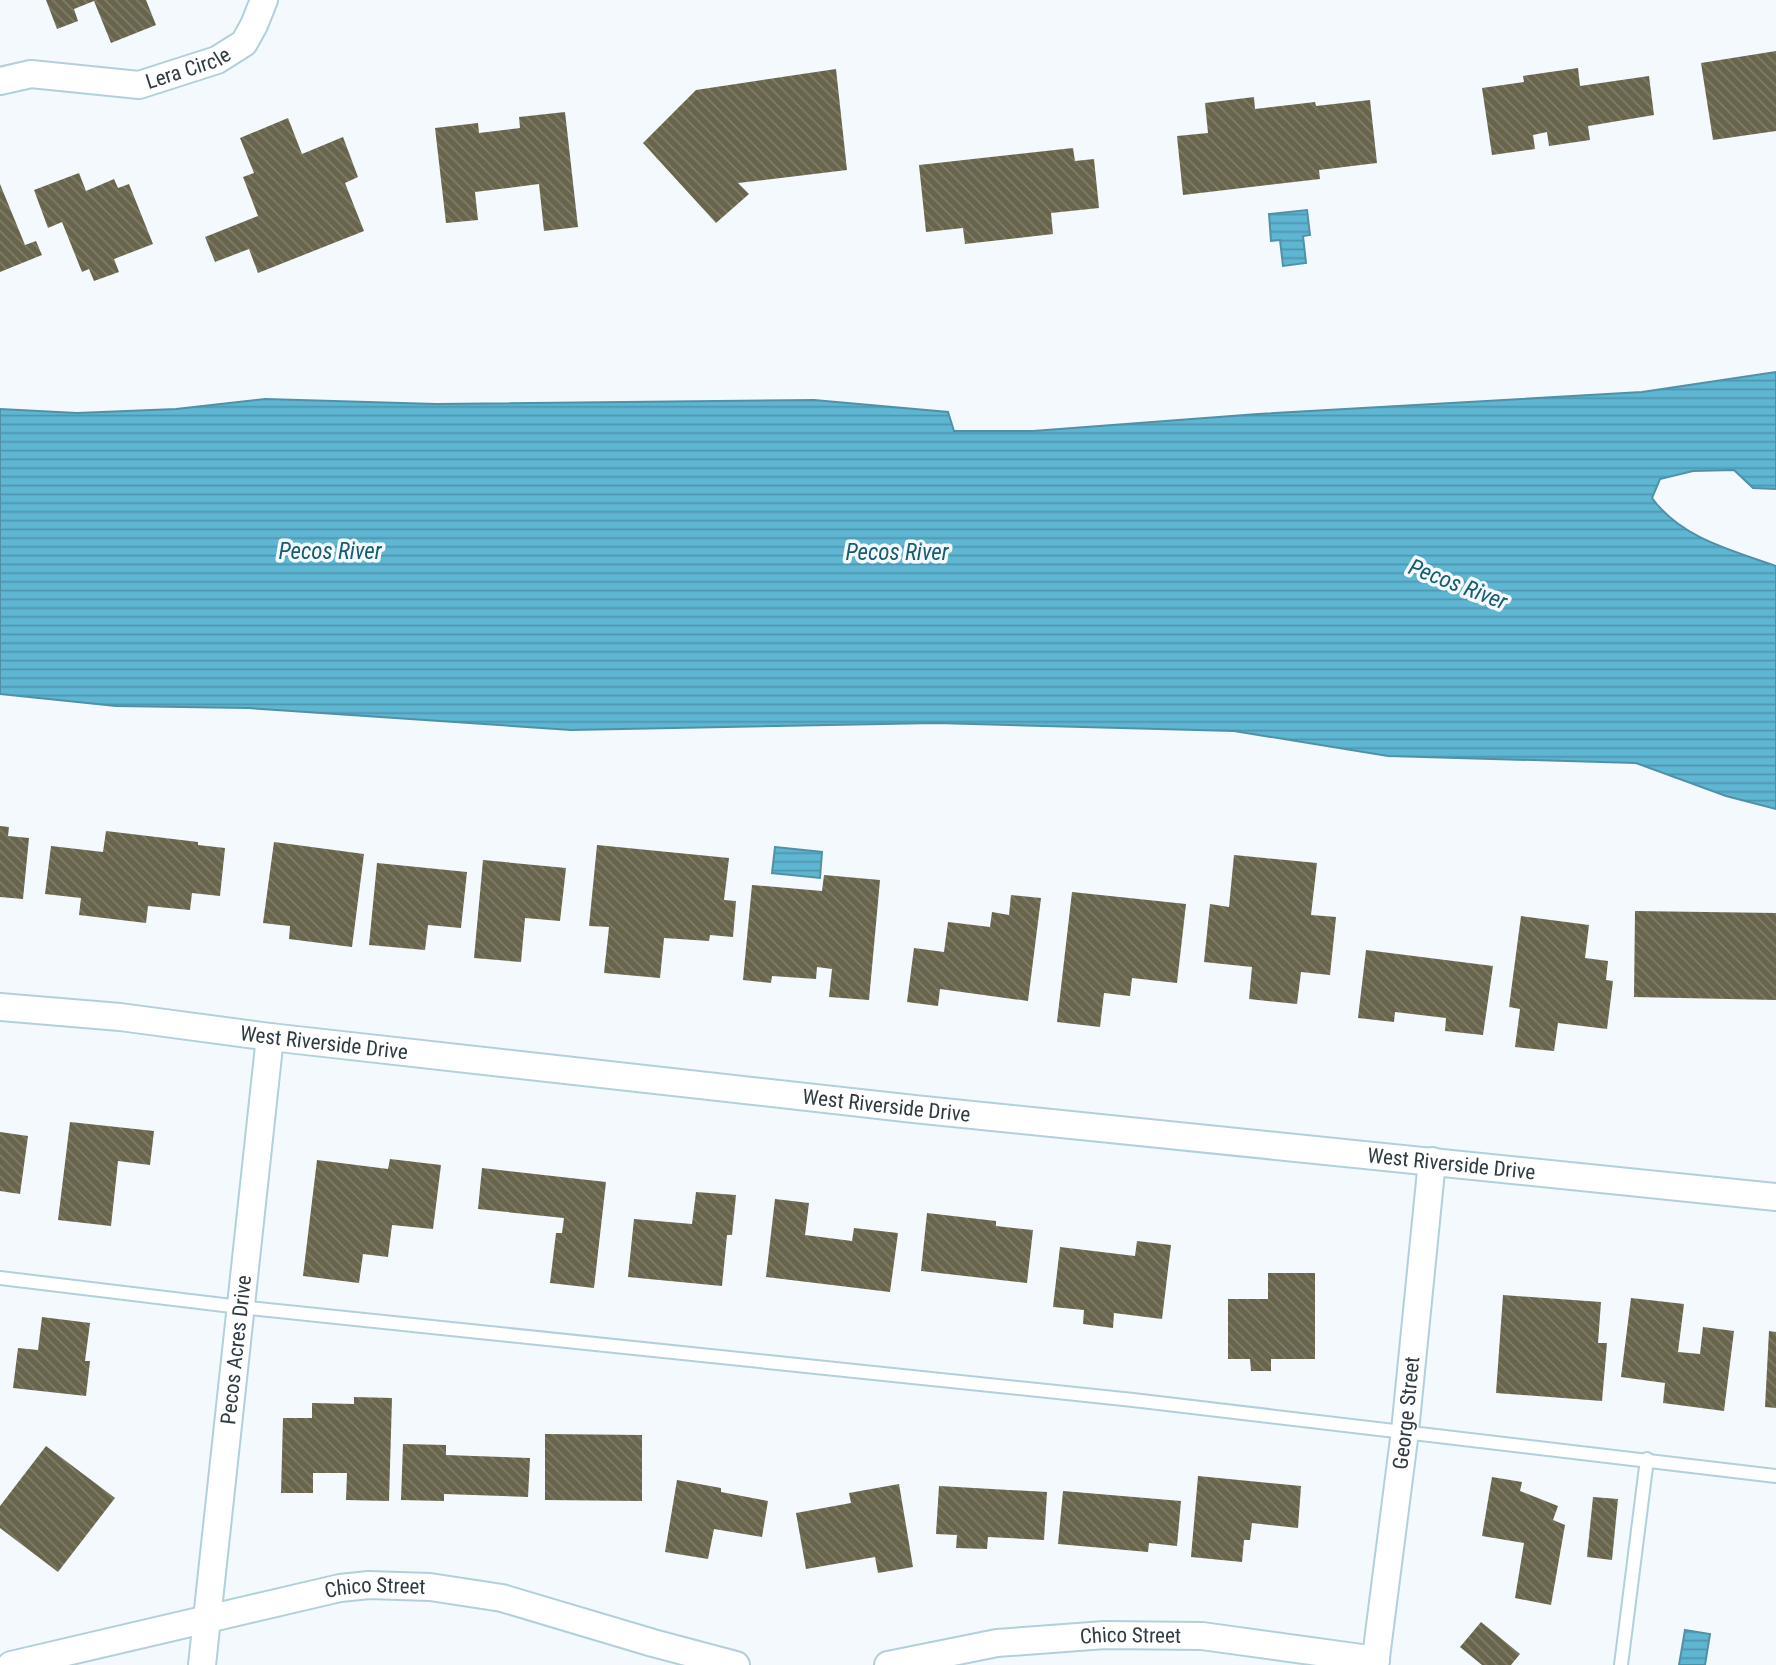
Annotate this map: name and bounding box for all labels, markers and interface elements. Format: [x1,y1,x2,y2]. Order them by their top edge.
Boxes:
street label: Lera Circle [143,42,235,94]
water label: Pecos River [278,538,383,565]
water label: Pecos River [845,539,950,566]
water label: Pecos River [1405,553,1512,616]
street label: West Riverside Drive [239,1021,409,1064]
street label: West Riverside Drive [801,1085,972,1127]
street label: West Riverside Drive [1366,1143,1537,1184]
street label: Pecos Acres Drive [216,1274,256,1426]
street label: George Street [1388,1355,1424,1471]
street label: Chico Street [322,1573,426,1603]
street label: Chico Street [1079,1623,1181,1649]

